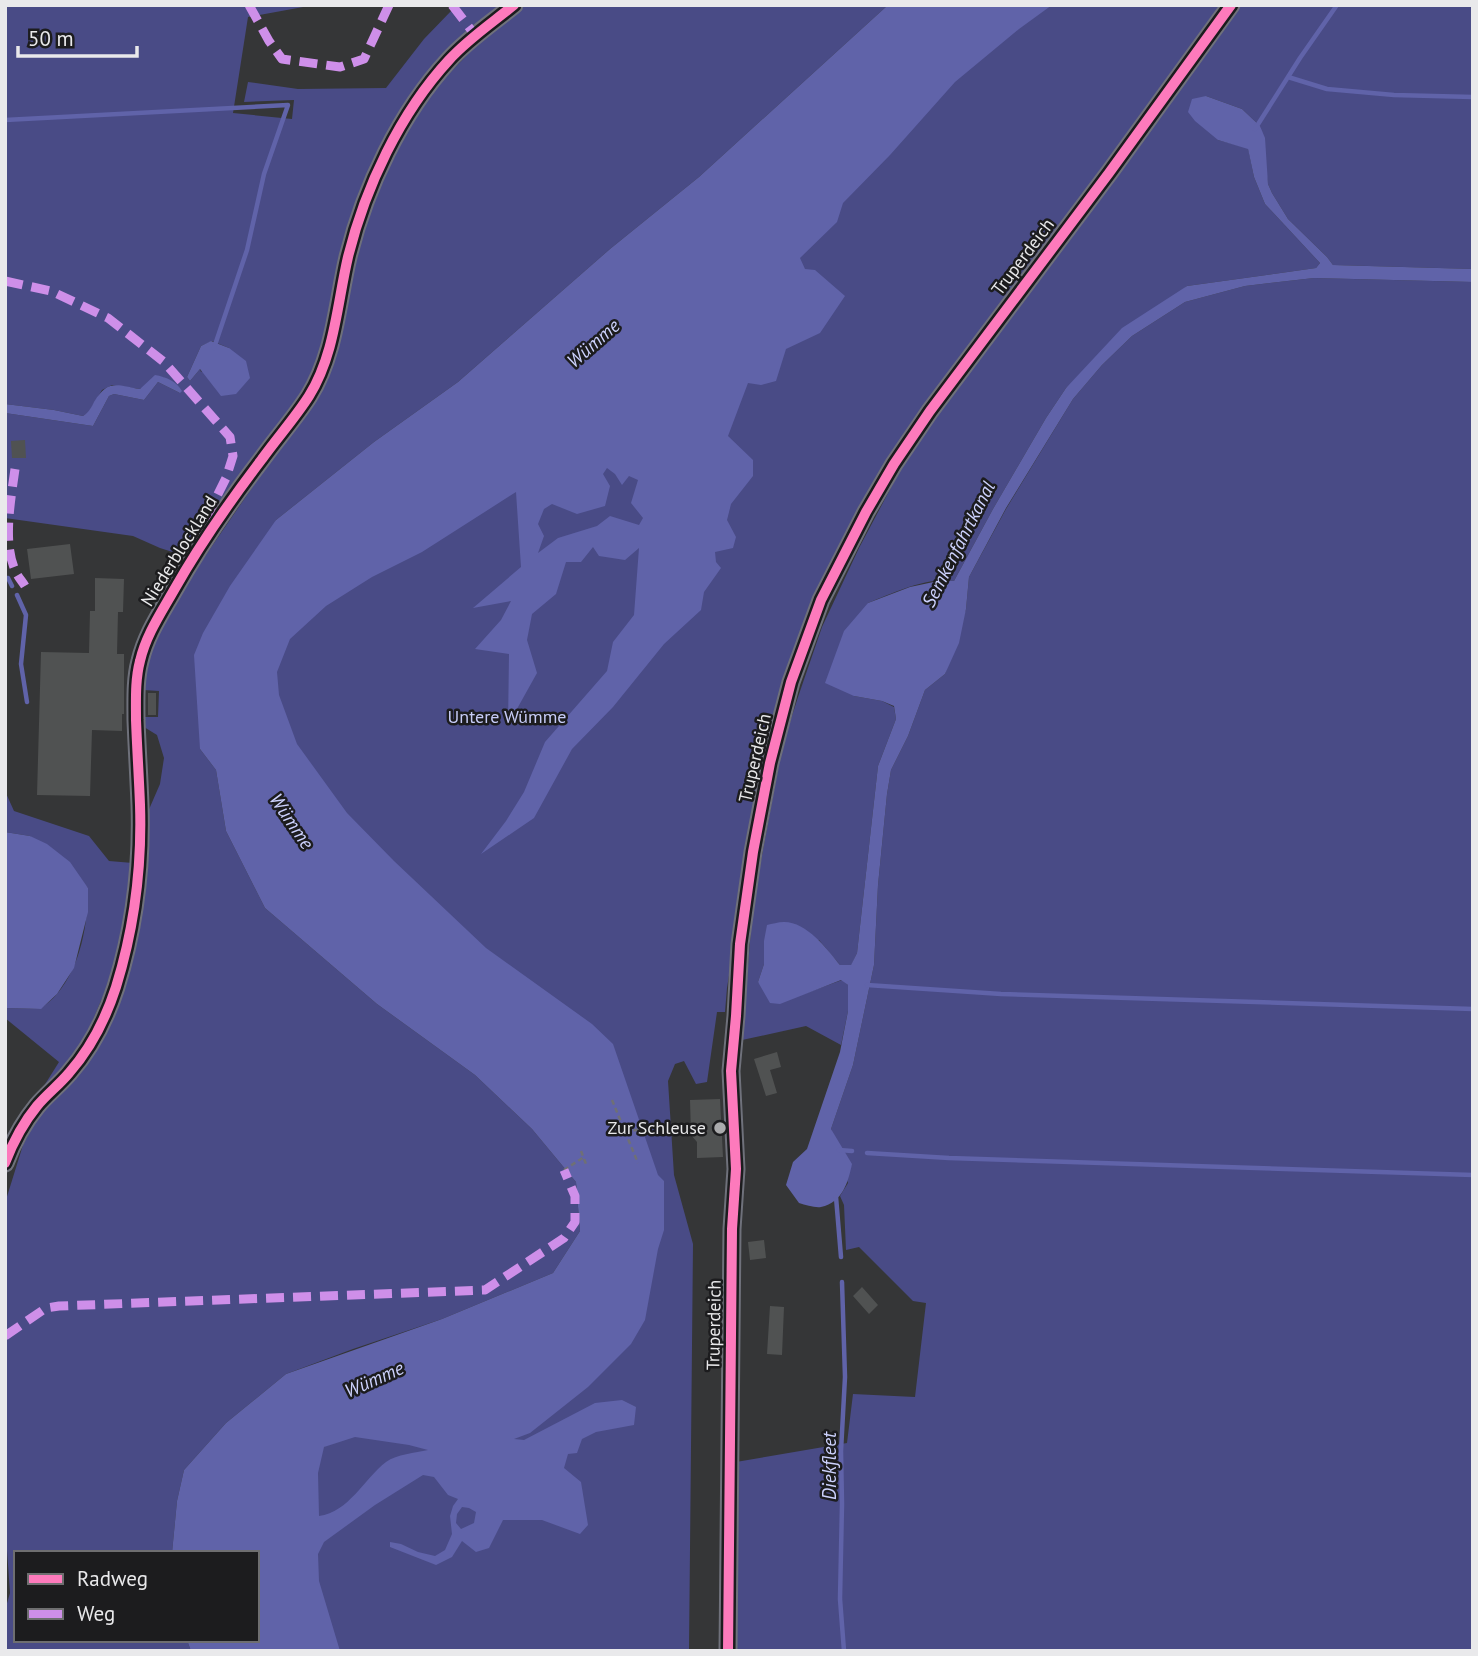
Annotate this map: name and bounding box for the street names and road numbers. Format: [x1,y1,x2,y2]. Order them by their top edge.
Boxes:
street label: Truperdeich [986,214,1059,300]
street label: Niederblockland [135,491,222,610]
street label: Truperdeich [733,711,776,805]
street label: Truperdeich [701,1280,726,1370]

